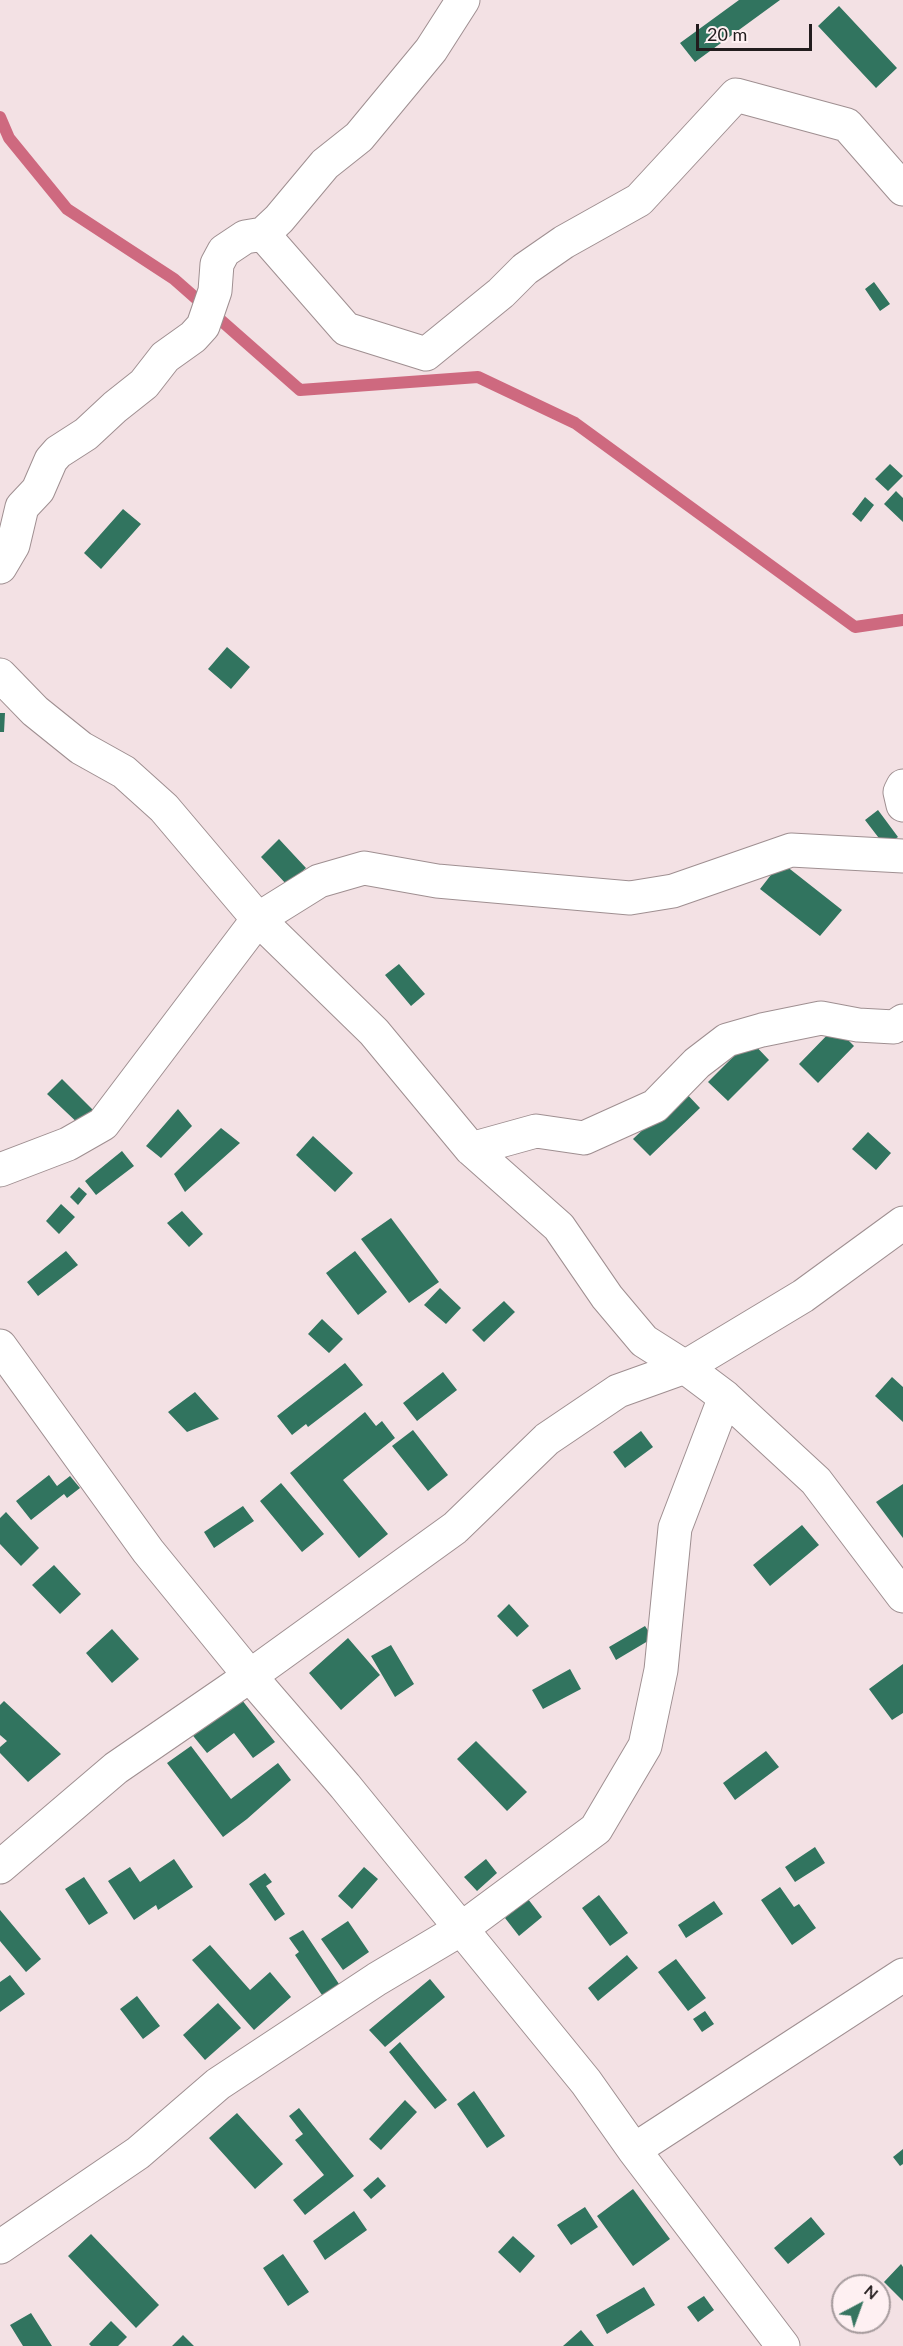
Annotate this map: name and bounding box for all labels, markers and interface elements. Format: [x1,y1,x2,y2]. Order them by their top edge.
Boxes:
scale bar [699,12,814,50]
text: 20 m [707,23,747,45]
north arrow [831,2274,891,2334]
text: N [861,2280,883,2303]

